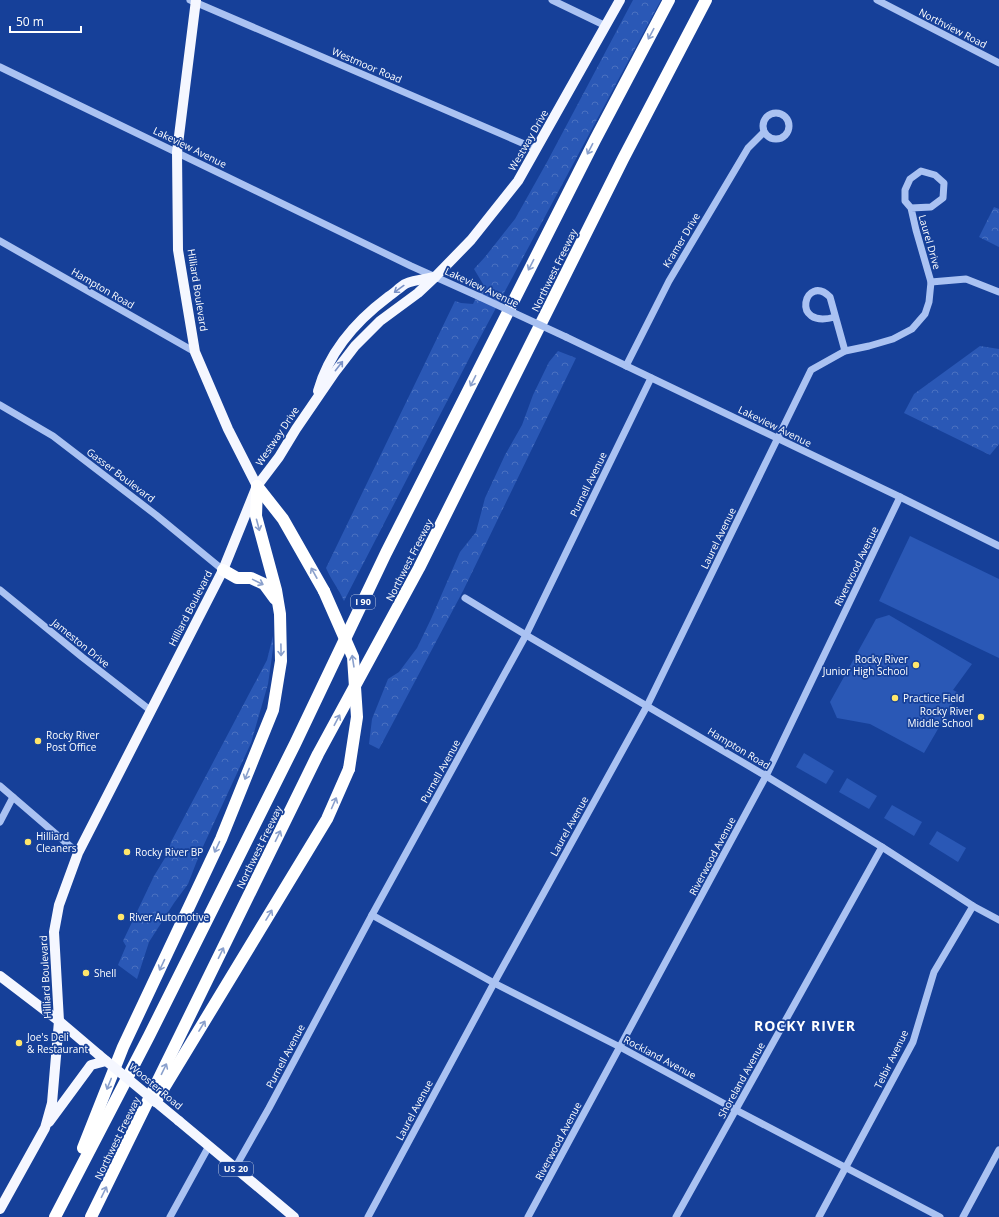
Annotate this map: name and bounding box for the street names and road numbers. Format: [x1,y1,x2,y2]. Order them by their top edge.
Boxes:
street label: Northview Road [917,5,989,51]
street label: Westmoor Road [330,44,404,86]
street label: Westway Drive [505,106,551,173]
street label: Lakeview Avenue [151,123,229,171]
street label: Kramer Drive [659,210,703,270]
street label: Laurel Drive [916,213,945,271]
street label: Northwest Freeway [528,225,581,314]
street label: Hilliard Boulevard [185,248,211,332]
street label: Hampton Road [69,264,137,312]
street label: Lakeview Avenue [443,264,522,310]
street label: Lakeview Avenue [736,402,814,450]
street label: Westway Drive [252,403,302,468]
street label: Gasser Boulevard [84,445,158,505]
street label: Purnell Avenue [566,449,610,519]
street label: Laurel Avenue [697,505,739,571]
street label: Northwest Freeway [382,516,436,603]
street label: Riverwood Avenue [831,524,881,608]
street label: Hilliard Boulevard [165,568,215,648]
road number: I 90 [351,595,375,609]
street label: Jameston Drive [48,615,113,671]
street label: Hampton Road [705,724,773,772]
street label: Purnell Avenue [417,736,463,805]
street label: Laurel Avenue [547,793,591,859]
street label: Northwest Freeway [233,802,286,891]
street label: Riverwood Avenue [685,814,739,898]
street label: Hilliard Boulevard [36,935,54,1019]
street label: Purnell Avenue [262,1021,308,1090]
street label: Telbir Avenue [871,1027,911,1091]
street label: Rockland Avenue [621,1032,699,1082]
street label: Shoreland Avenue [714,1039,768,1121]
street label: Wooster Road [126,1060,186,1112]
street label: Laurel Avenue [392,1077,436,1143]
street label: Northwest Freeway [91,1093,144,1182]
street label: Riverwood Avenue [531,1099,585,1183]
road number: US 20 [219,1162,253,1176]

